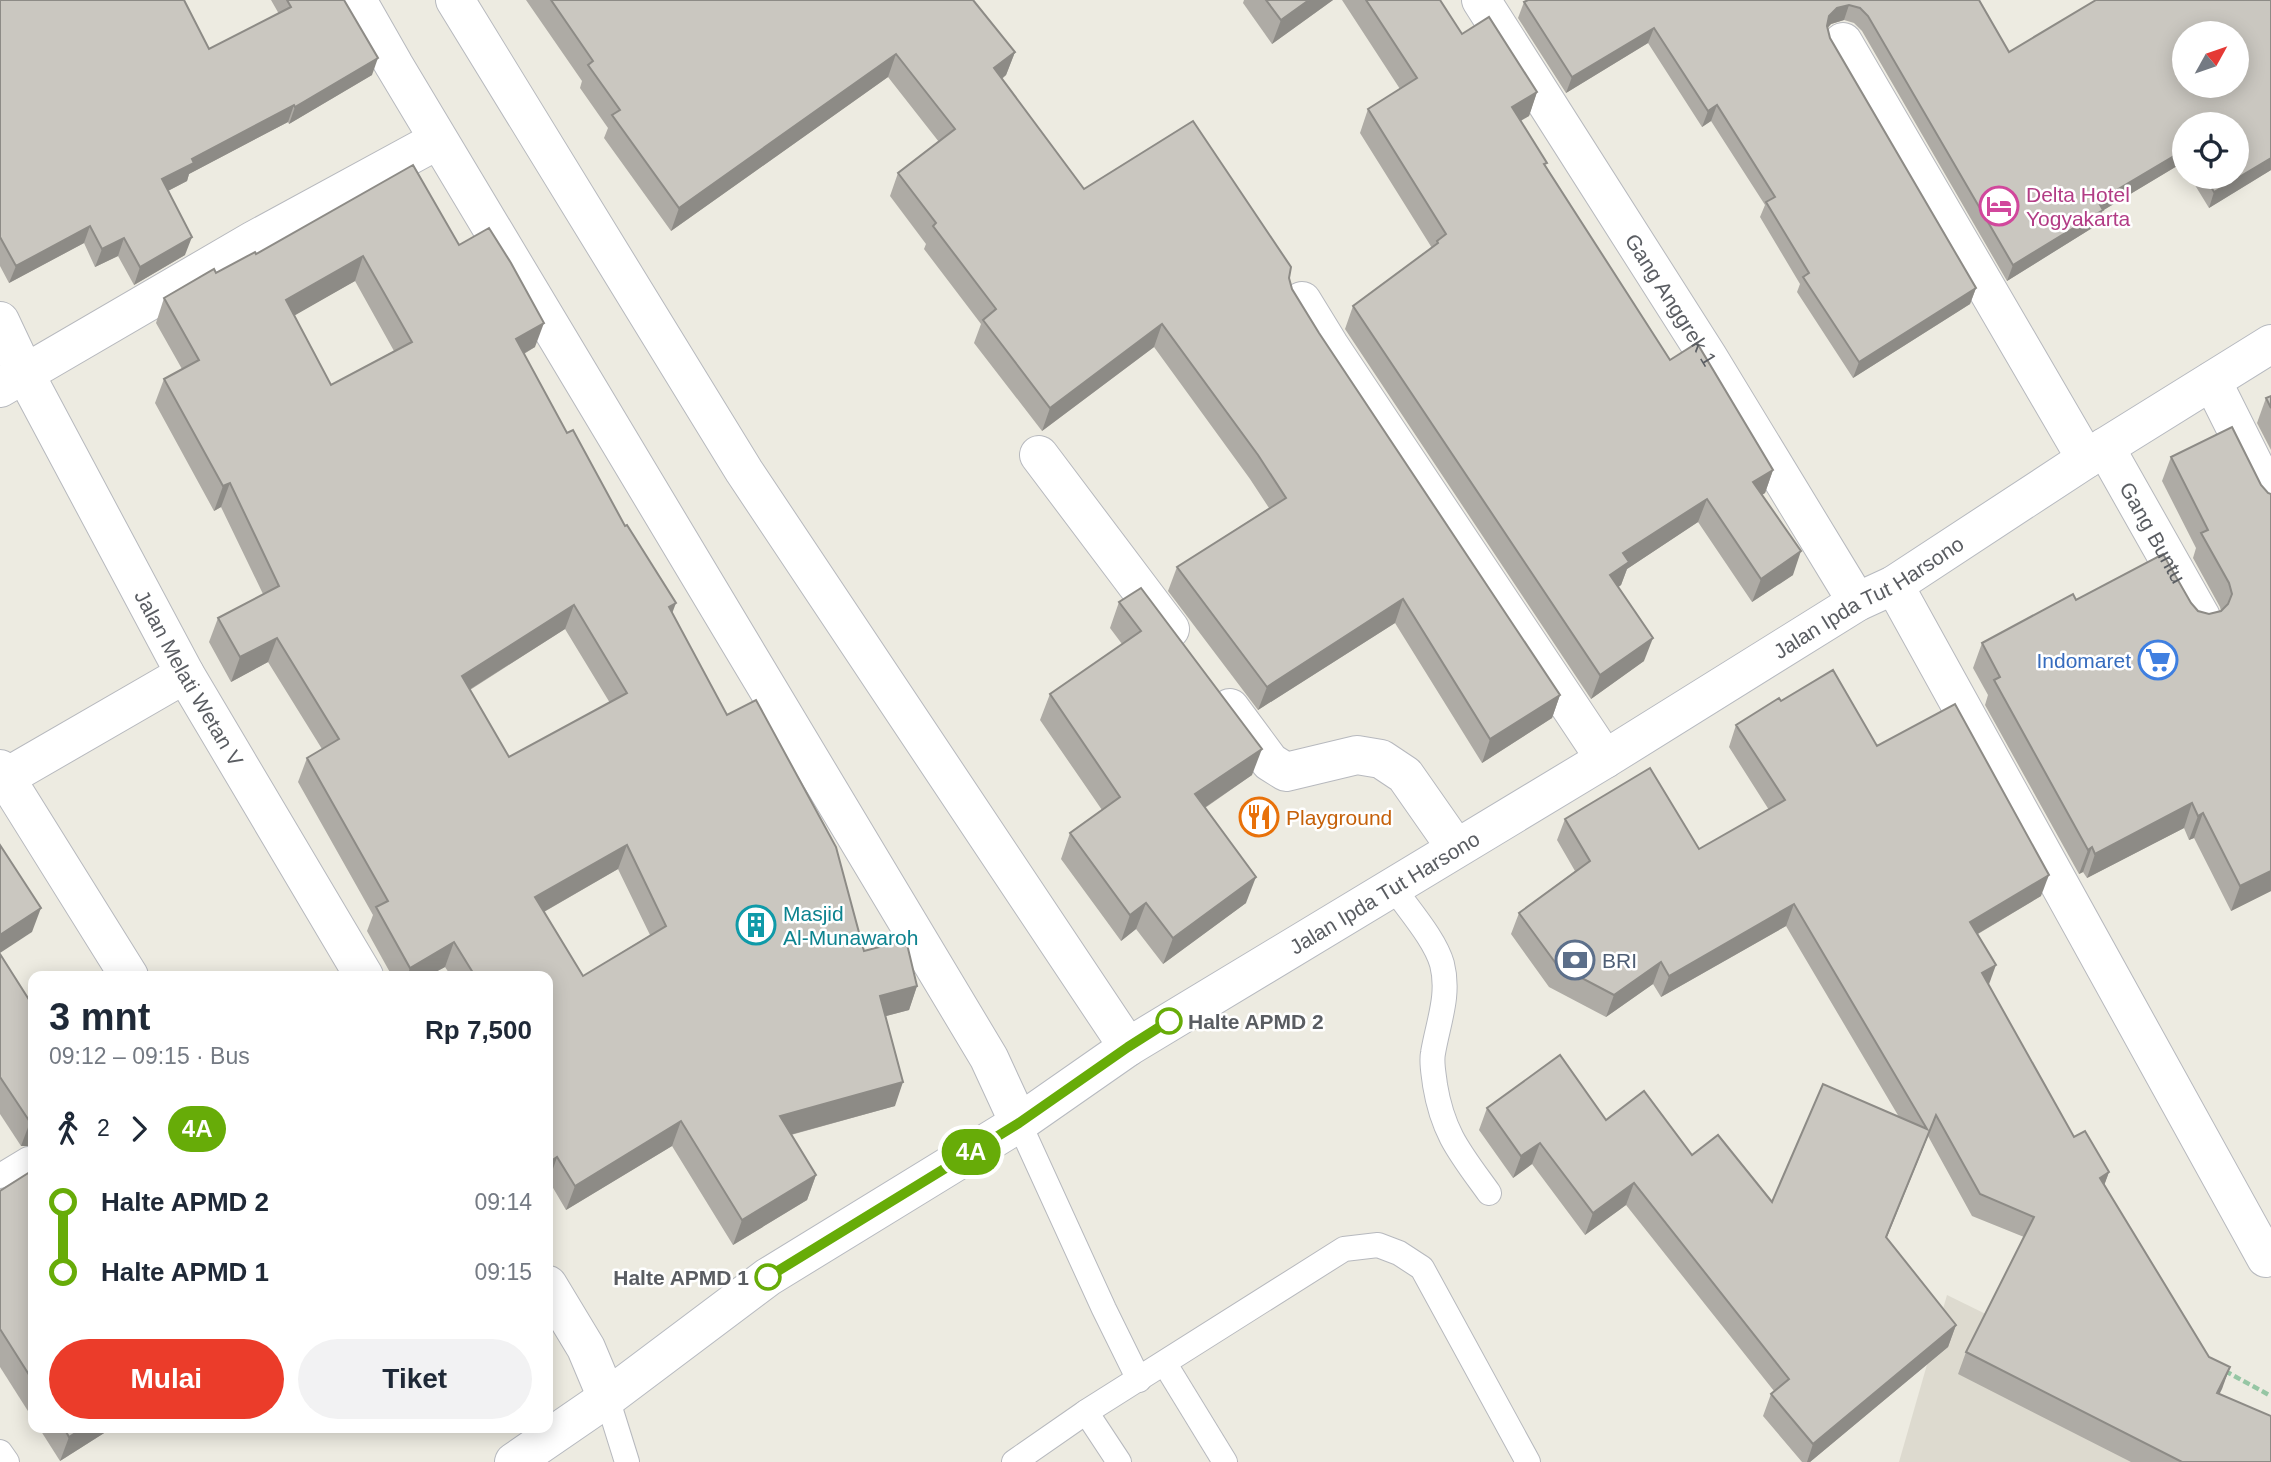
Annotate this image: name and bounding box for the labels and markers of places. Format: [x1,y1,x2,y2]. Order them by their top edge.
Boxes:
place label: Delta Hotel Yogyakarta [2026,183,2131,230]
hotel icon: Delta Hotel Yogyakarta [1978,185,2020,227]
supermarket icon: Indomaret [2137,639,2179,681]
place label: Indomaret [2036,649,2131,672]
restaurant icon: Playground [1238,796,1280,838]
place label: Playground [1286,806,1392,829]
place label: Masjid Al-Munawaroh [783,902,918,949]
building icon: Masjid Al-Munawaroh [735,904,777,946]
bank icon: BRI [1554,939,1596,981]
place label: BRI [1602,949,1637,972]
marker: Halte APMD 2 [1156,1008,1182,1034]
place label: Halte APMD 2 [1188,1010,1324,1033]
marker: Halte APMD 1 [755,1264,781,1290]
place label: Halte APMD 1 [613,1266,749,1289]

